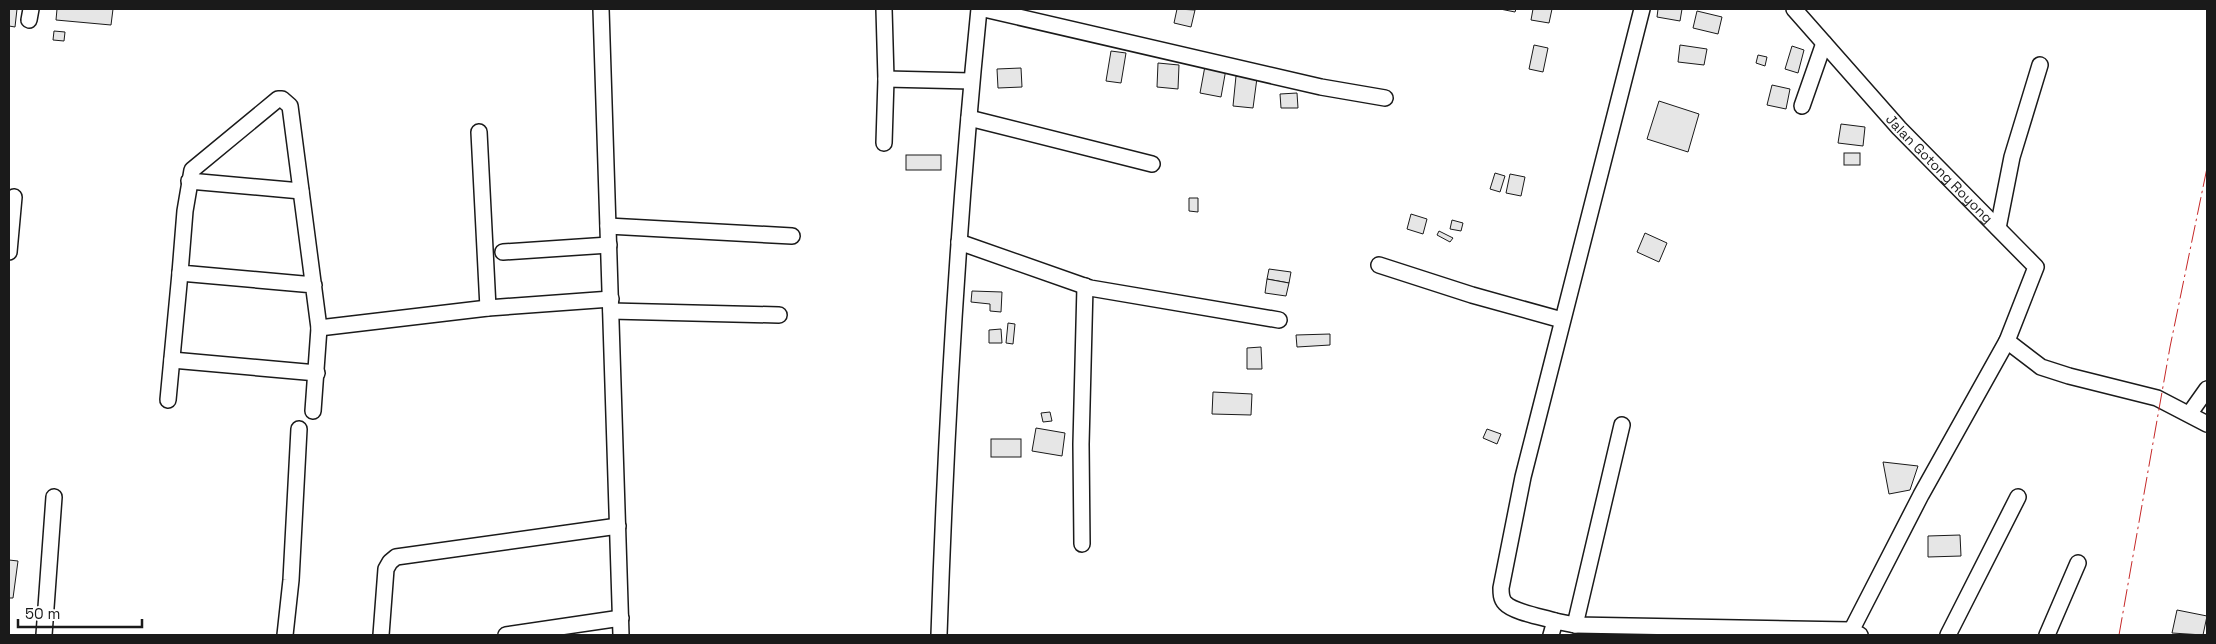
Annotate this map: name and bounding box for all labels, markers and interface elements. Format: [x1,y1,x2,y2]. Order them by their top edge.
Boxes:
street label: Jalan Gotong Royong [1882,110,1997,227]
scale bar [18,596,141,628]
text: 50 m [25,604,60,623]

